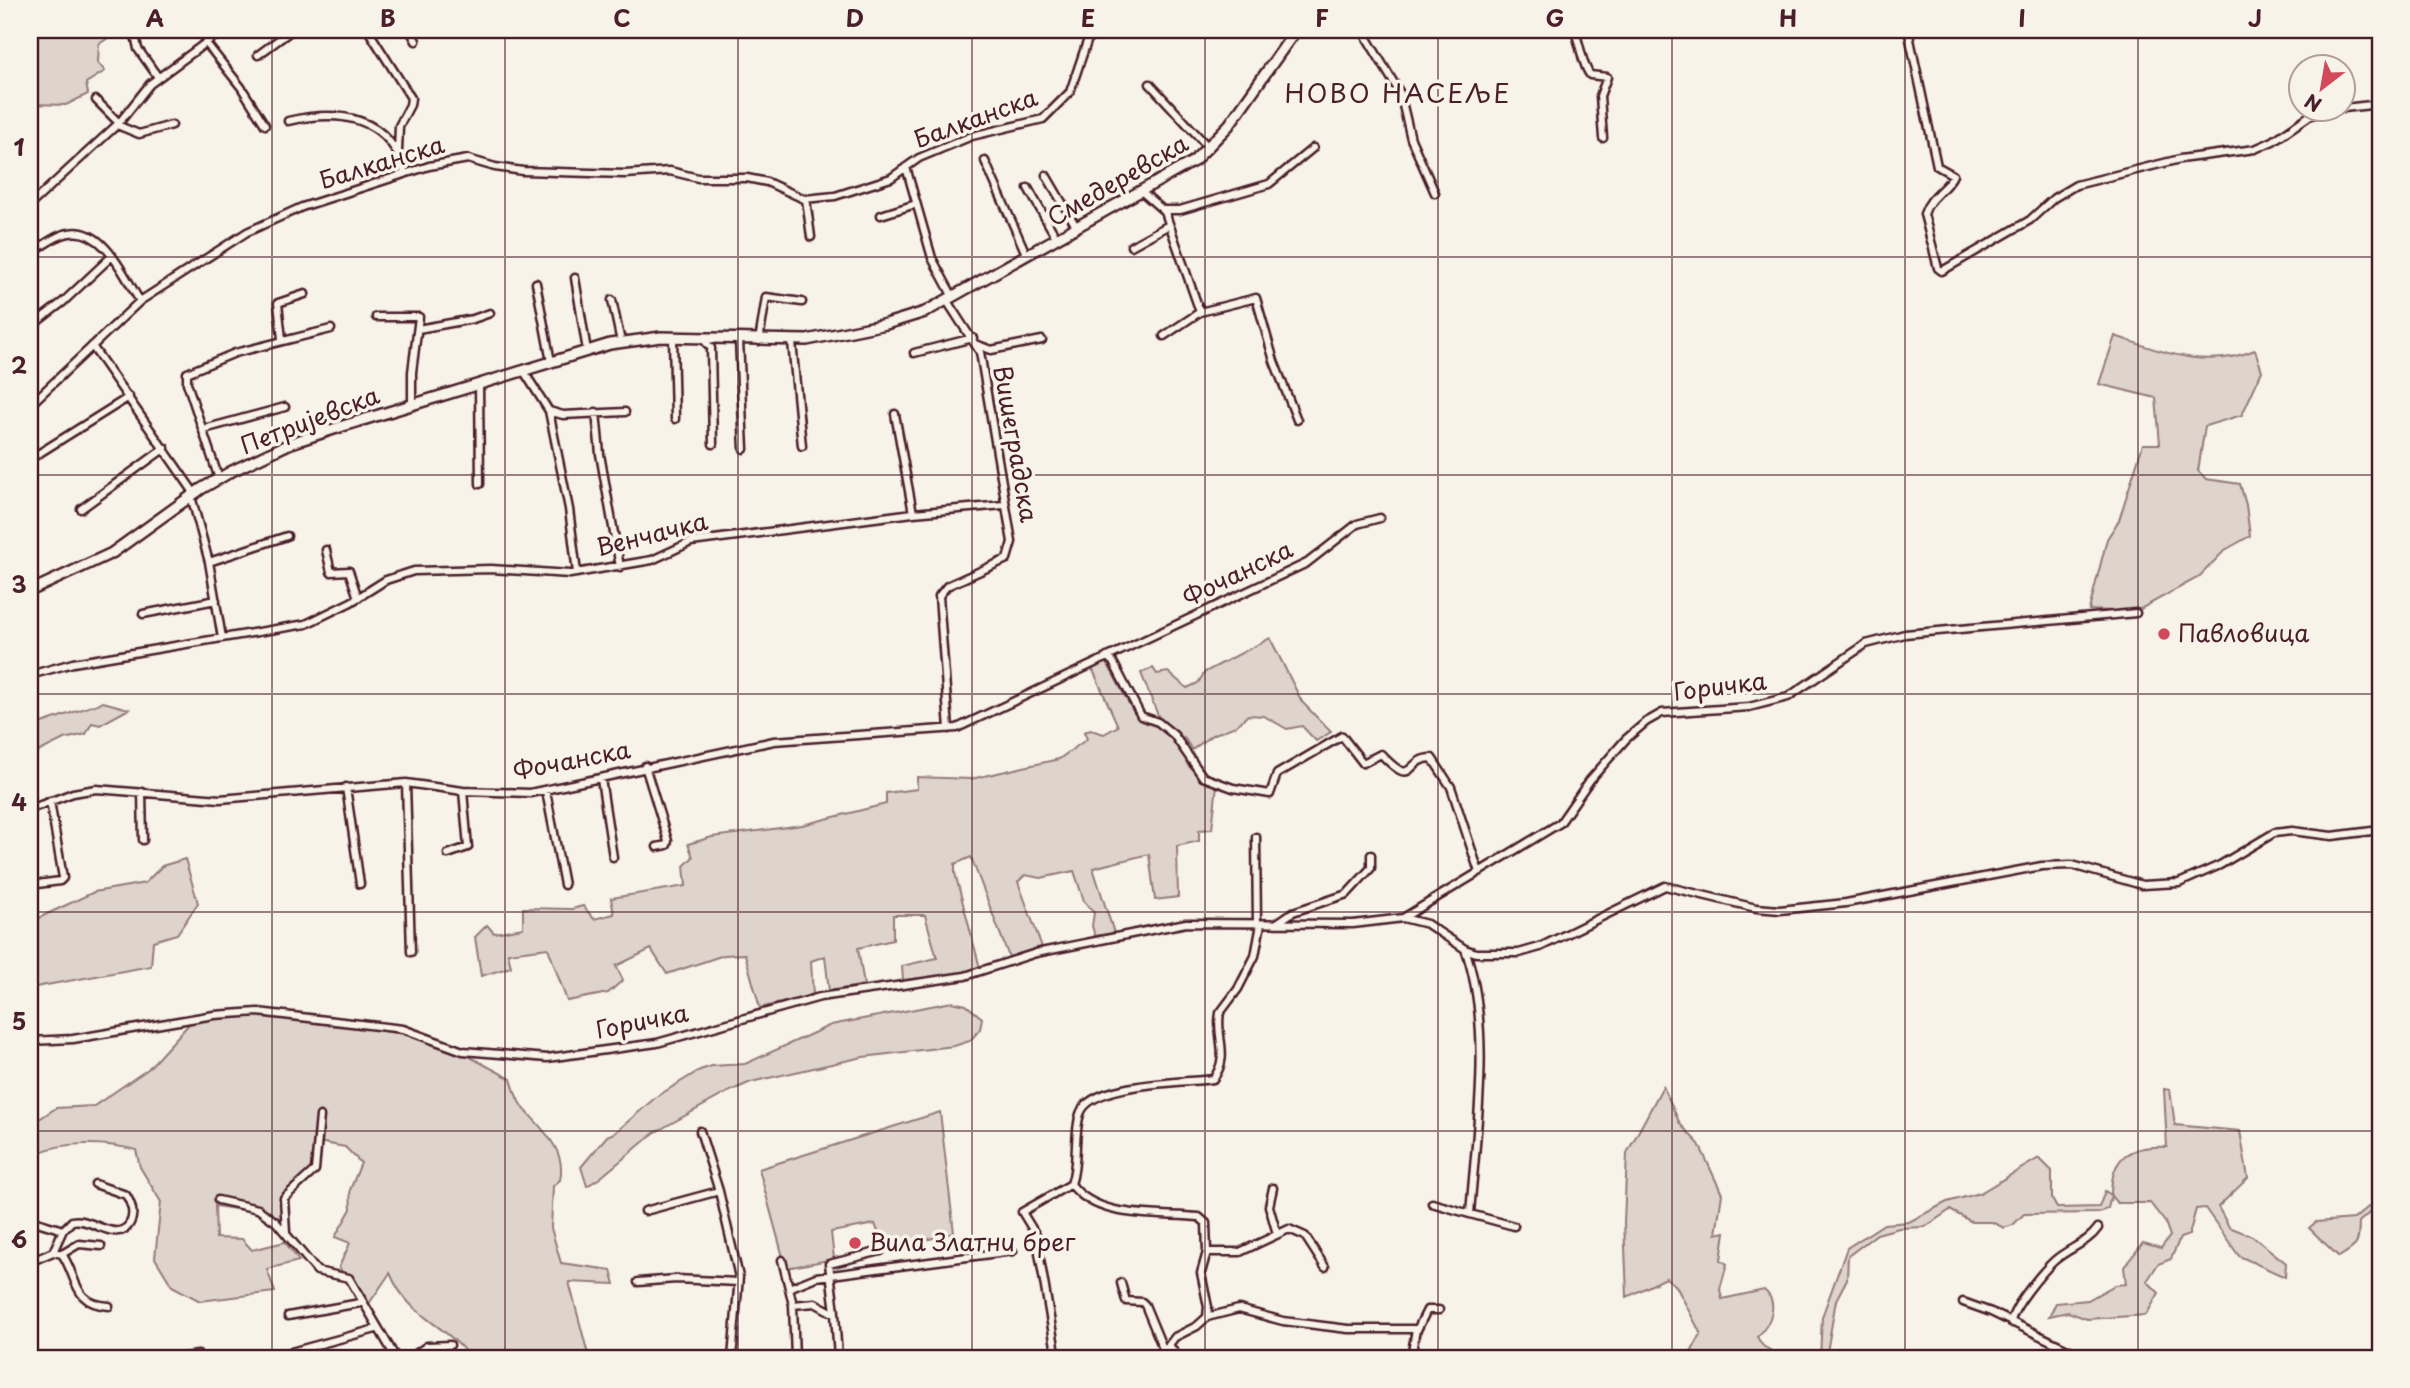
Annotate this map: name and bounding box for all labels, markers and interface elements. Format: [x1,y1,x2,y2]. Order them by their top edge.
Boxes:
text: A [146,0,164,35]
text: B [380,0,396,35]
text: C [613,0,631,35]
text: D [846,0,864,35]
text: E [1081,0,1095,35]
text: F [1315,0,1329,35]
text: G [1546,0,1564,35]
text: H [1779,0,1797,35]
text: I [2018,0,2026,35]
text: J [2248,0,2262,35]
north arrow [2288,52,2358,122]
district label: НОВО НАСЕЉЕ [1284,73,1512,112]
street label: Балканска [909,78,1042,156]
text: N [2299,88,2326,119]
street label: Смедеревска [1040,124,1194,234]
street label: Балканска [314,125,448,197]
text: 1 [14,129,25,164]
text: 2 [11,347,27,382]
street label: Вишеградска [985,362,1048,525]
street label: Петријевска [235,376,384,462]
street label: Венчачка [592,502,711,564]
street label: Фочанска [1176,530,1298,614]
text: 3 [11,566,27,601]
place label: Павловица [2178,614,2309,650]
marker: Павловица [2156,626,2172,642]
street label: Горичка [1671,661,1768,709]
street label: Фочанска [510,730,633,788]
text: 4 [11,784,27,819]
street label: Горичка [592,993,691,1047]
text: 5 [12,1003,26,1038]
text: 6 [11,1221,27,1256]
place label: Вила Златни брег [869,1223,1076,1259]
marker: Вила Златни брег [847,1235,863,1251]

